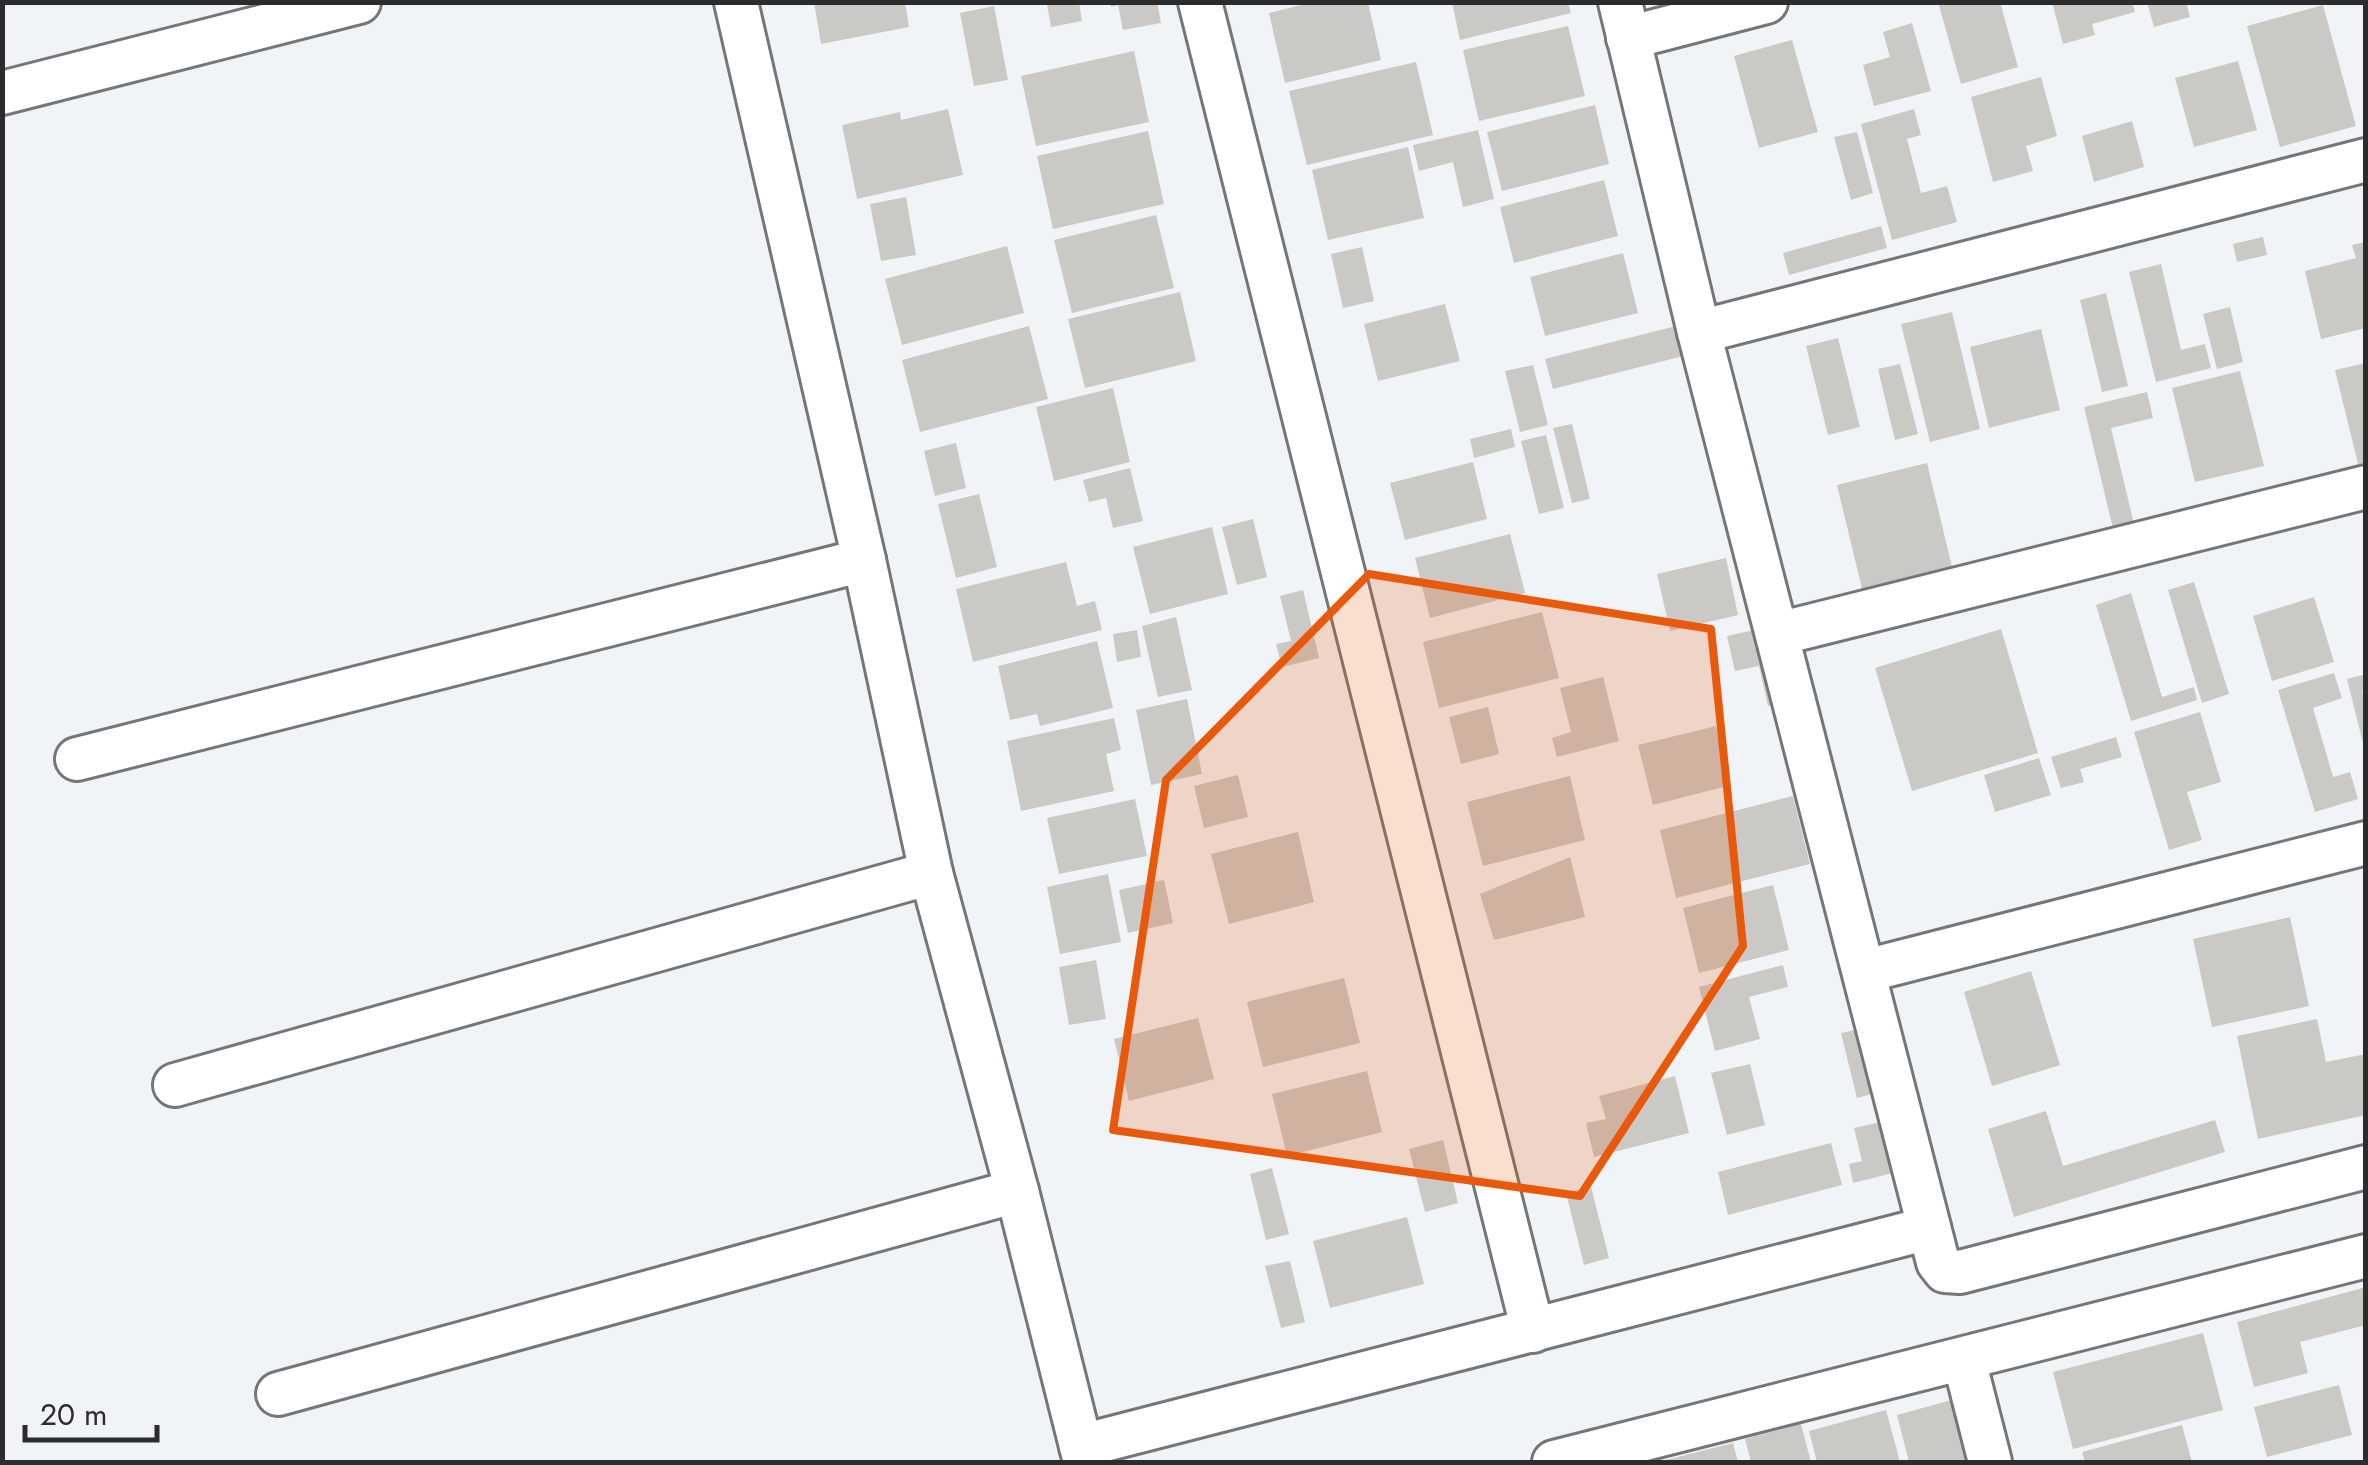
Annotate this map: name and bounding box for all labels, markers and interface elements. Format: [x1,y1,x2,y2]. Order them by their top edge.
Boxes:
scale bar [25,1380,158,1442]
text: 20 m [40,1393,107,1436]

